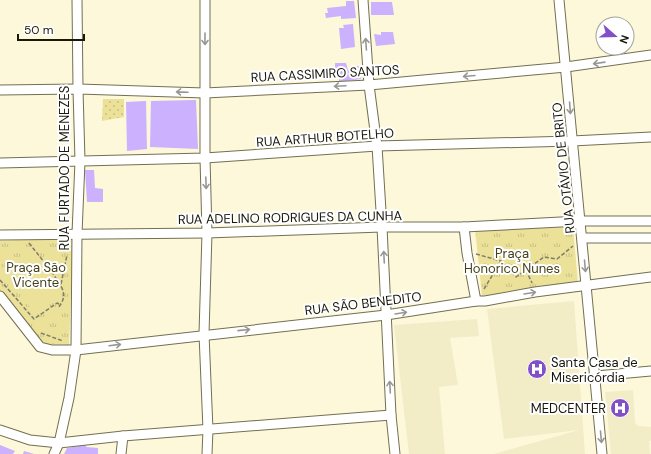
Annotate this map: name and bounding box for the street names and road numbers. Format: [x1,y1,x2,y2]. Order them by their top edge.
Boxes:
street label: RUA CASSIMIRO SANTOS [250,61,400,86]
street label: RUA FURTADO DE MENEZES [56,86,73,250]
street label: RUA OTÁVIO DE BRITO [547,102,579,234]
street label: RUA ARTHUR BOTELHO [256,124,394,151]
street label: RUA ADELINO RODRIGUES DA CUNHA [178,207,403,228]
street label: RUA SÃO BENEDITO [304,288,422,319]

